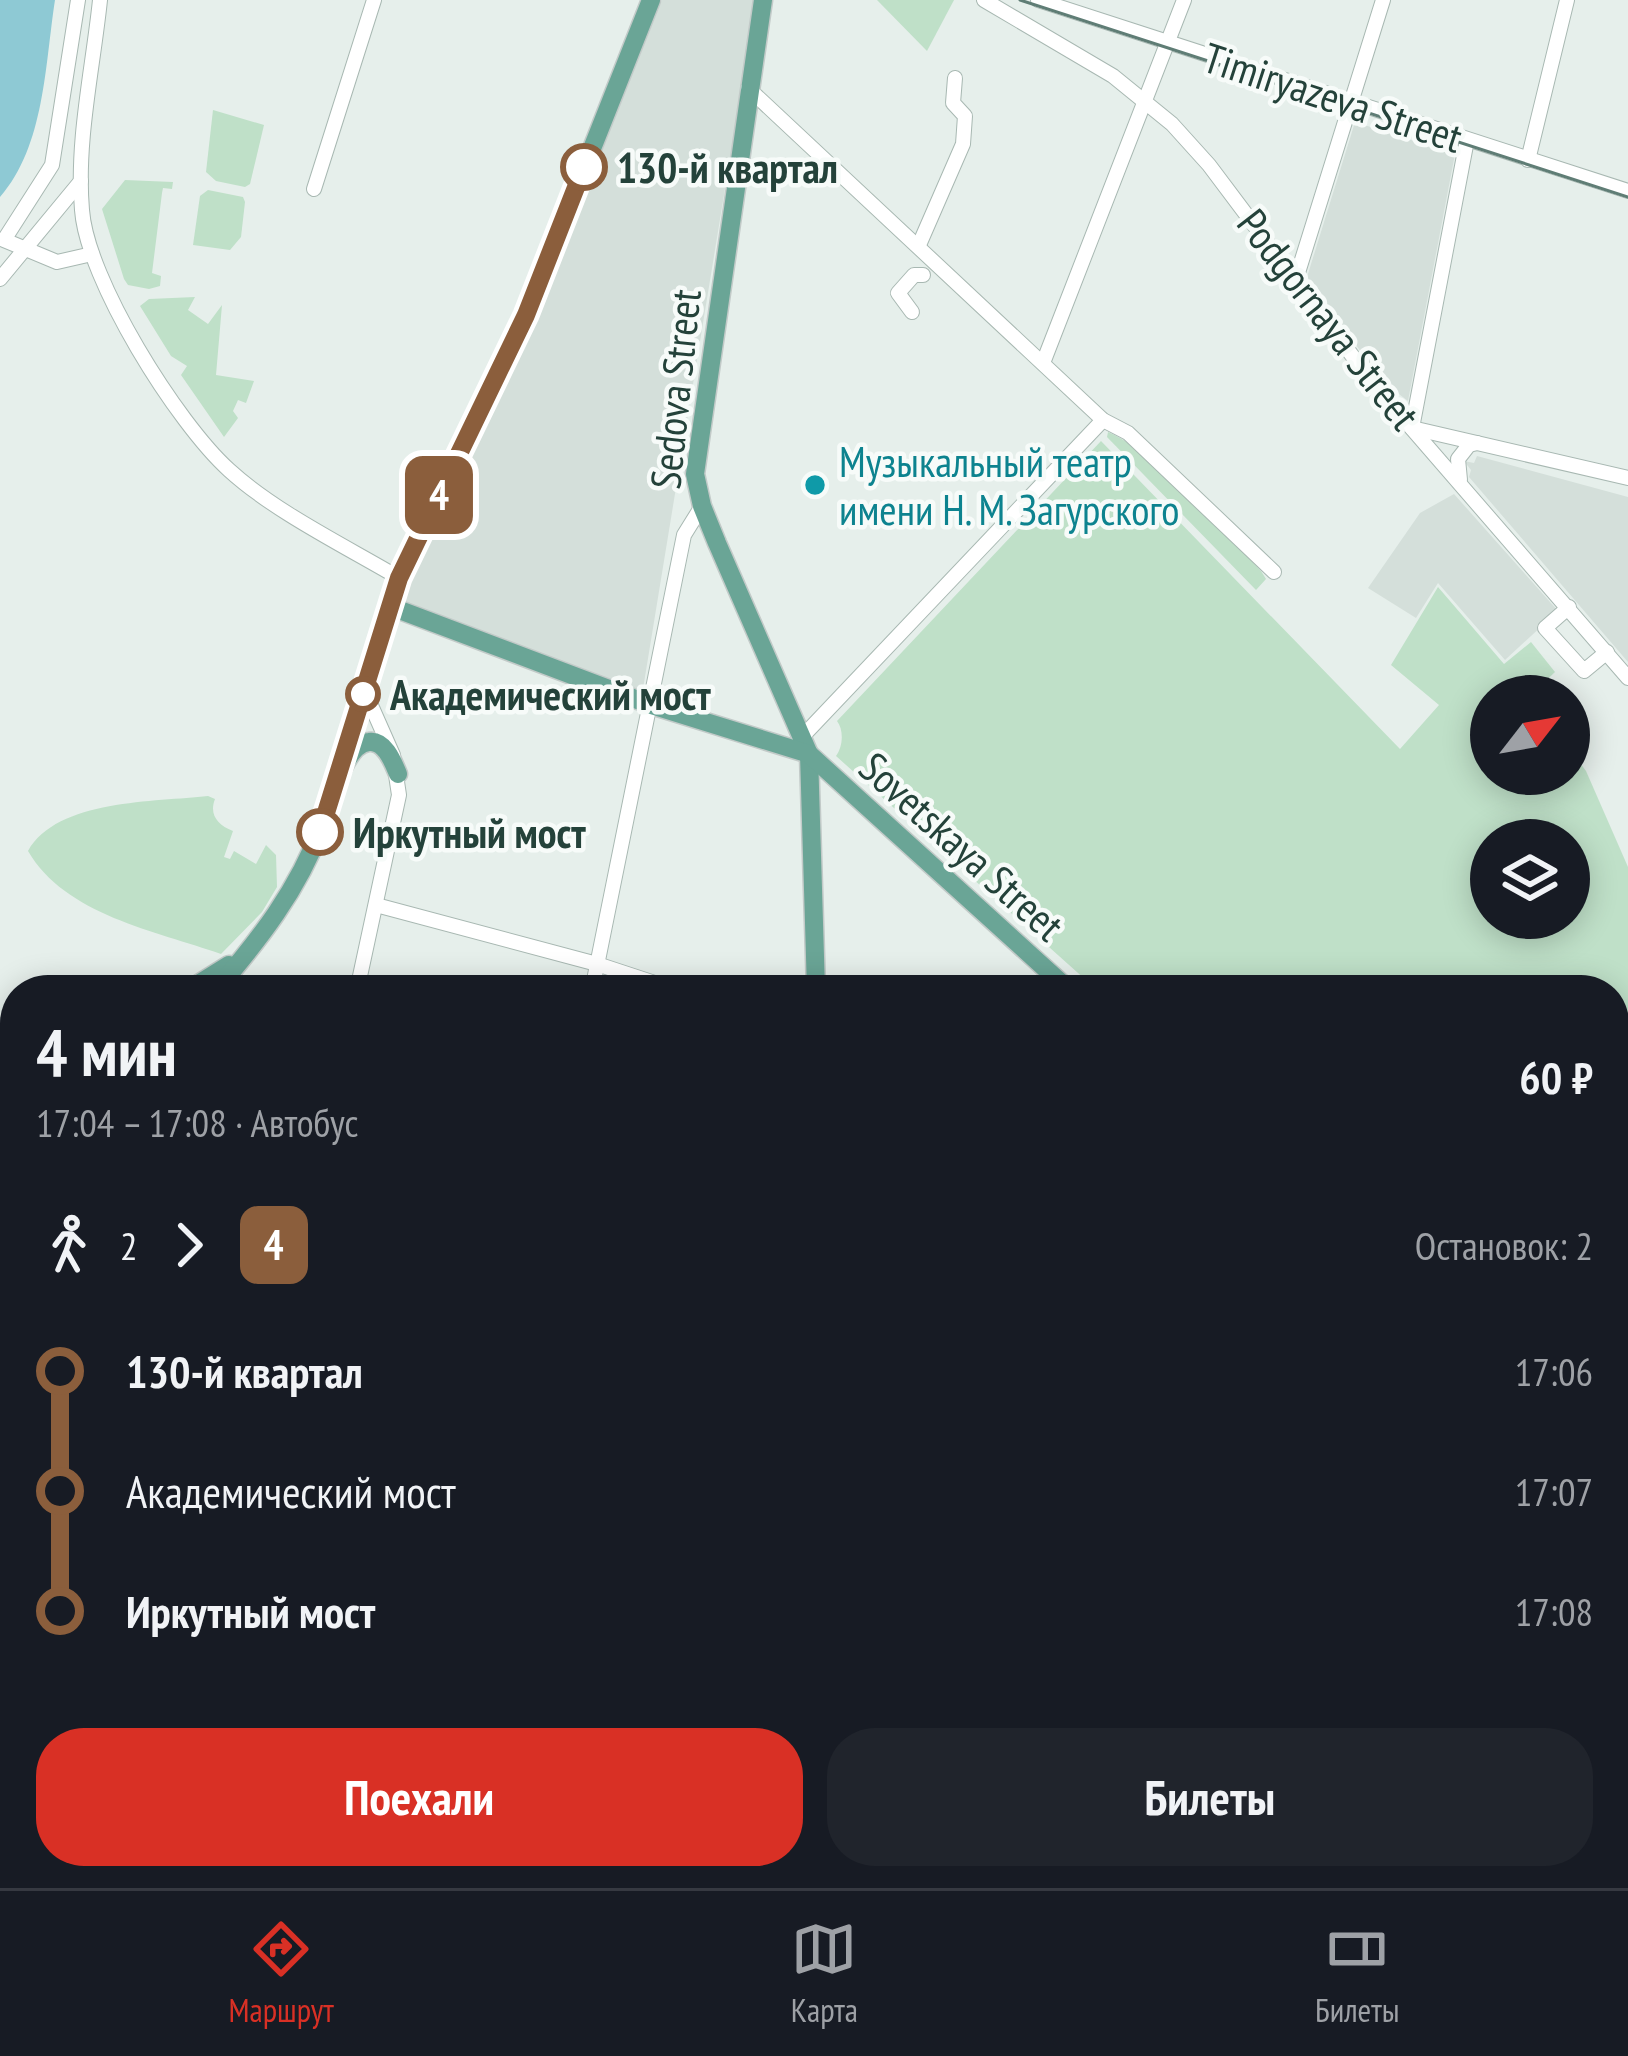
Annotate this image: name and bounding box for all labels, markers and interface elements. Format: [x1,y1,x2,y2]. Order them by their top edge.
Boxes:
street label: Timiryazeva Street [1197,29,1470,165]
place label: 130-й квартал [617,140,838,195]
marker: 130-й квартал [562,145,606,189]
street label: Podgornaya Street [1226,197,1433,441]
street label: Sedova Street [637,286,713,491]
place label: Музыкальный театр имени Н. М. Загурского [839,434,1179,537]
line badge: 4 [400,456,478,534]
text: 4 [429,467,449,522]
marker: Музыкальный театр имени Н. М. Загурского [802,472,828,498]
place label: Академический мост [389,667,711,722]
north arrow [1470,675,1590,795]
map controls [1470,675,1590,939]
marker: Академический мост [347,678,379,710]
street label: Sovetskaya Street [848,740,1076,953]
place label: Иркутный мост [353,805,586,860]
marker: Иркутный мост [298,810,342,854]
button: layers [1470,819,1590,939]
text: 4 мин [36,1009,177,1094]
text: 60 ₽ [1519,1048,1593,1106]
text: 17:04 – 17:08 · Автобус [36,1097,358,1148]
icon: walk [36,1212,102,1278]
icon: forward [156,1212,222,1278]
text: 4 [264,1217,284,1272]
text: 2 [120,1220,138,1271]
text: Остановок: 2 [1415,1220,1593,1271]
text: 130-й квартал [126,1342,363,1400]
text: 17:06 [1515,1346,1593,1397]
text: Академический мост [126,1462,456,1520]
text: 17:07 [1515,1466,1593,1517]
text: Иркутный мост [126,1582,375,1640]
text: 17:08 [1515,1586,1593,1637]
button: Поехали [36,1728,803,1866]
button: Билеты [827,1728,1593,1866]
tab: Маршрут [228,1916,334,2031]
tab: Карта [791,1916,858,2031]
tab: Билеты [1315,1916,1400,2031]

